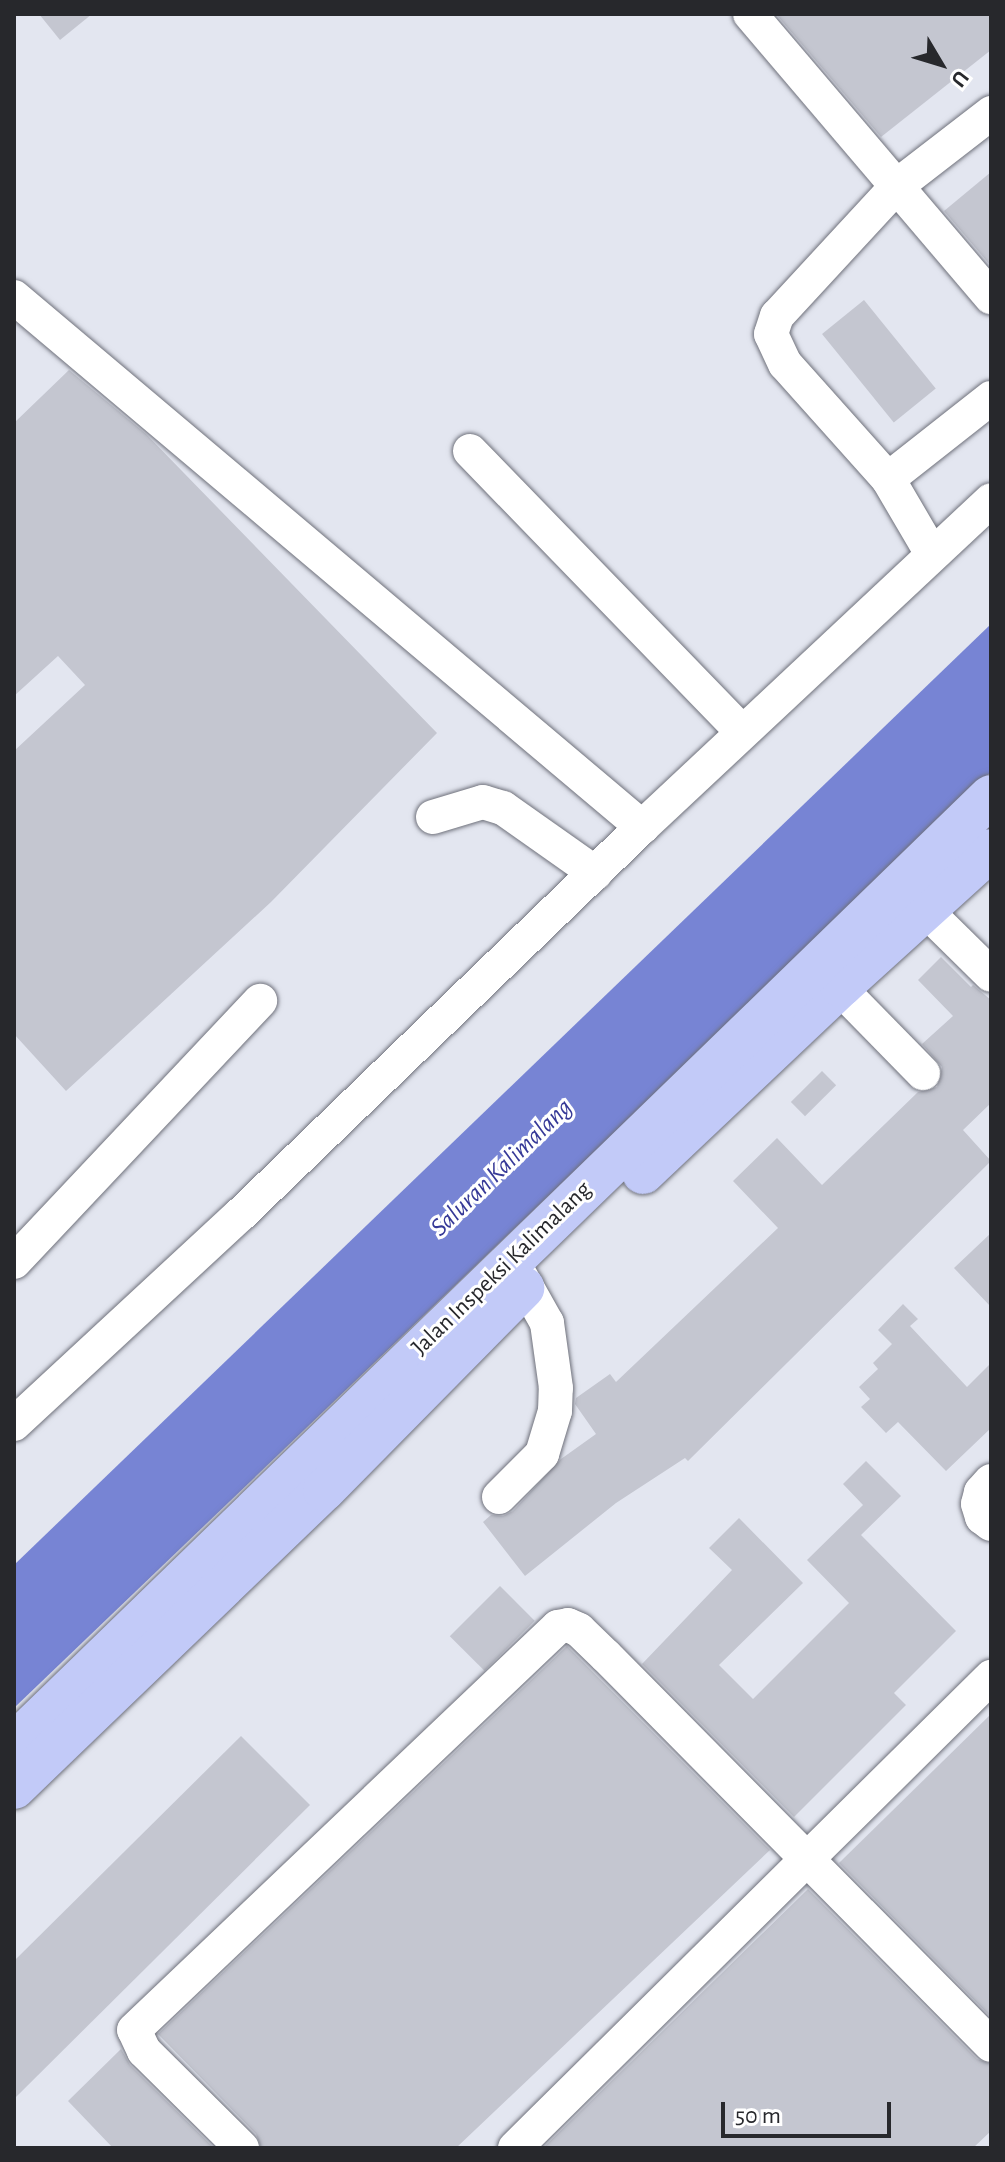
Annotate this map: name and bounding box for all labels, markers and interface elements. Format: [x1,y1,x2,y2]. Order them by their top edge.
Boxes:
north arrow [901,24,981,104]
text: U [947,66,973,91]
water label: Saluran Kalimalang [425,1093,579,1243]
street label: Jalan Inspeksi Kalimalang [406,1176,598,1362]
scale bar [725,2086,895,2136]
text: 50 m [735,2104,781,2128]

